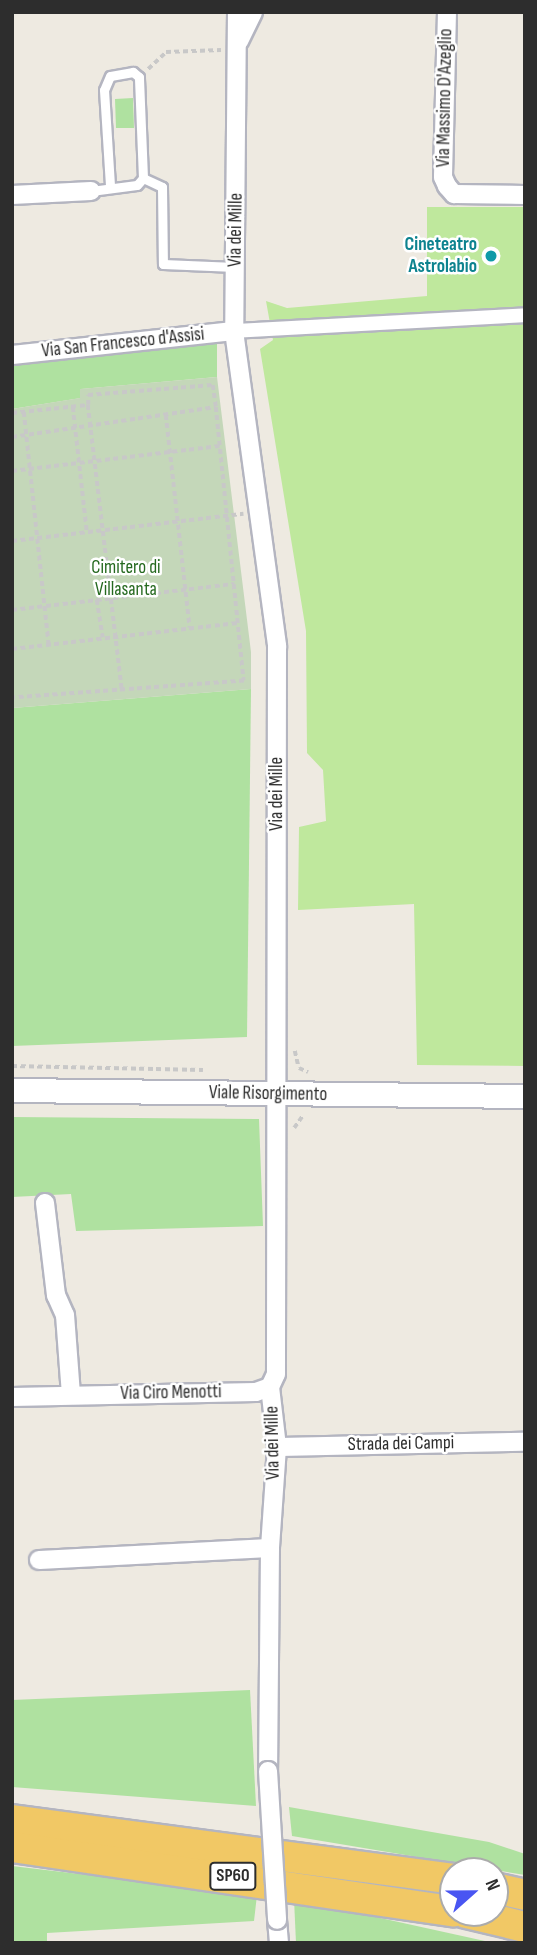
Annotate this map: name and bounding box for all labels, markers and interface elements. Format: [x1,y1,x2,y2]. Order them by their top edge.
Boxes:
street label: Via Massimo D'Azeglio [432,28,458,168]
street label: Via dei Mille [224,193,248,267]
place label: Cineteatro Astrolabio [405,234,477,278]
marker: Cineteatro Astrolabio [483,248,499,264]
street label: Via San Francesco d'Assisi [40,323,206,363]
park label: Cimitero di Villasanta [91,557,161,601]
street label: Via dei Mille [266,757,288,831]
street label: Viale Risorgimento [209,1082,327,1106]
street label: Via Ciro Menotti [120,1381,222,1405]
street label: Via dei Mille [261,1406,285,1480]
street label: Strada dei Campi [348,1432,454,1456]
north arrow [439,1857,509,1927]
road number: SP60 [208,1862,258,1890]
text: N [480,1876,505,1894]

